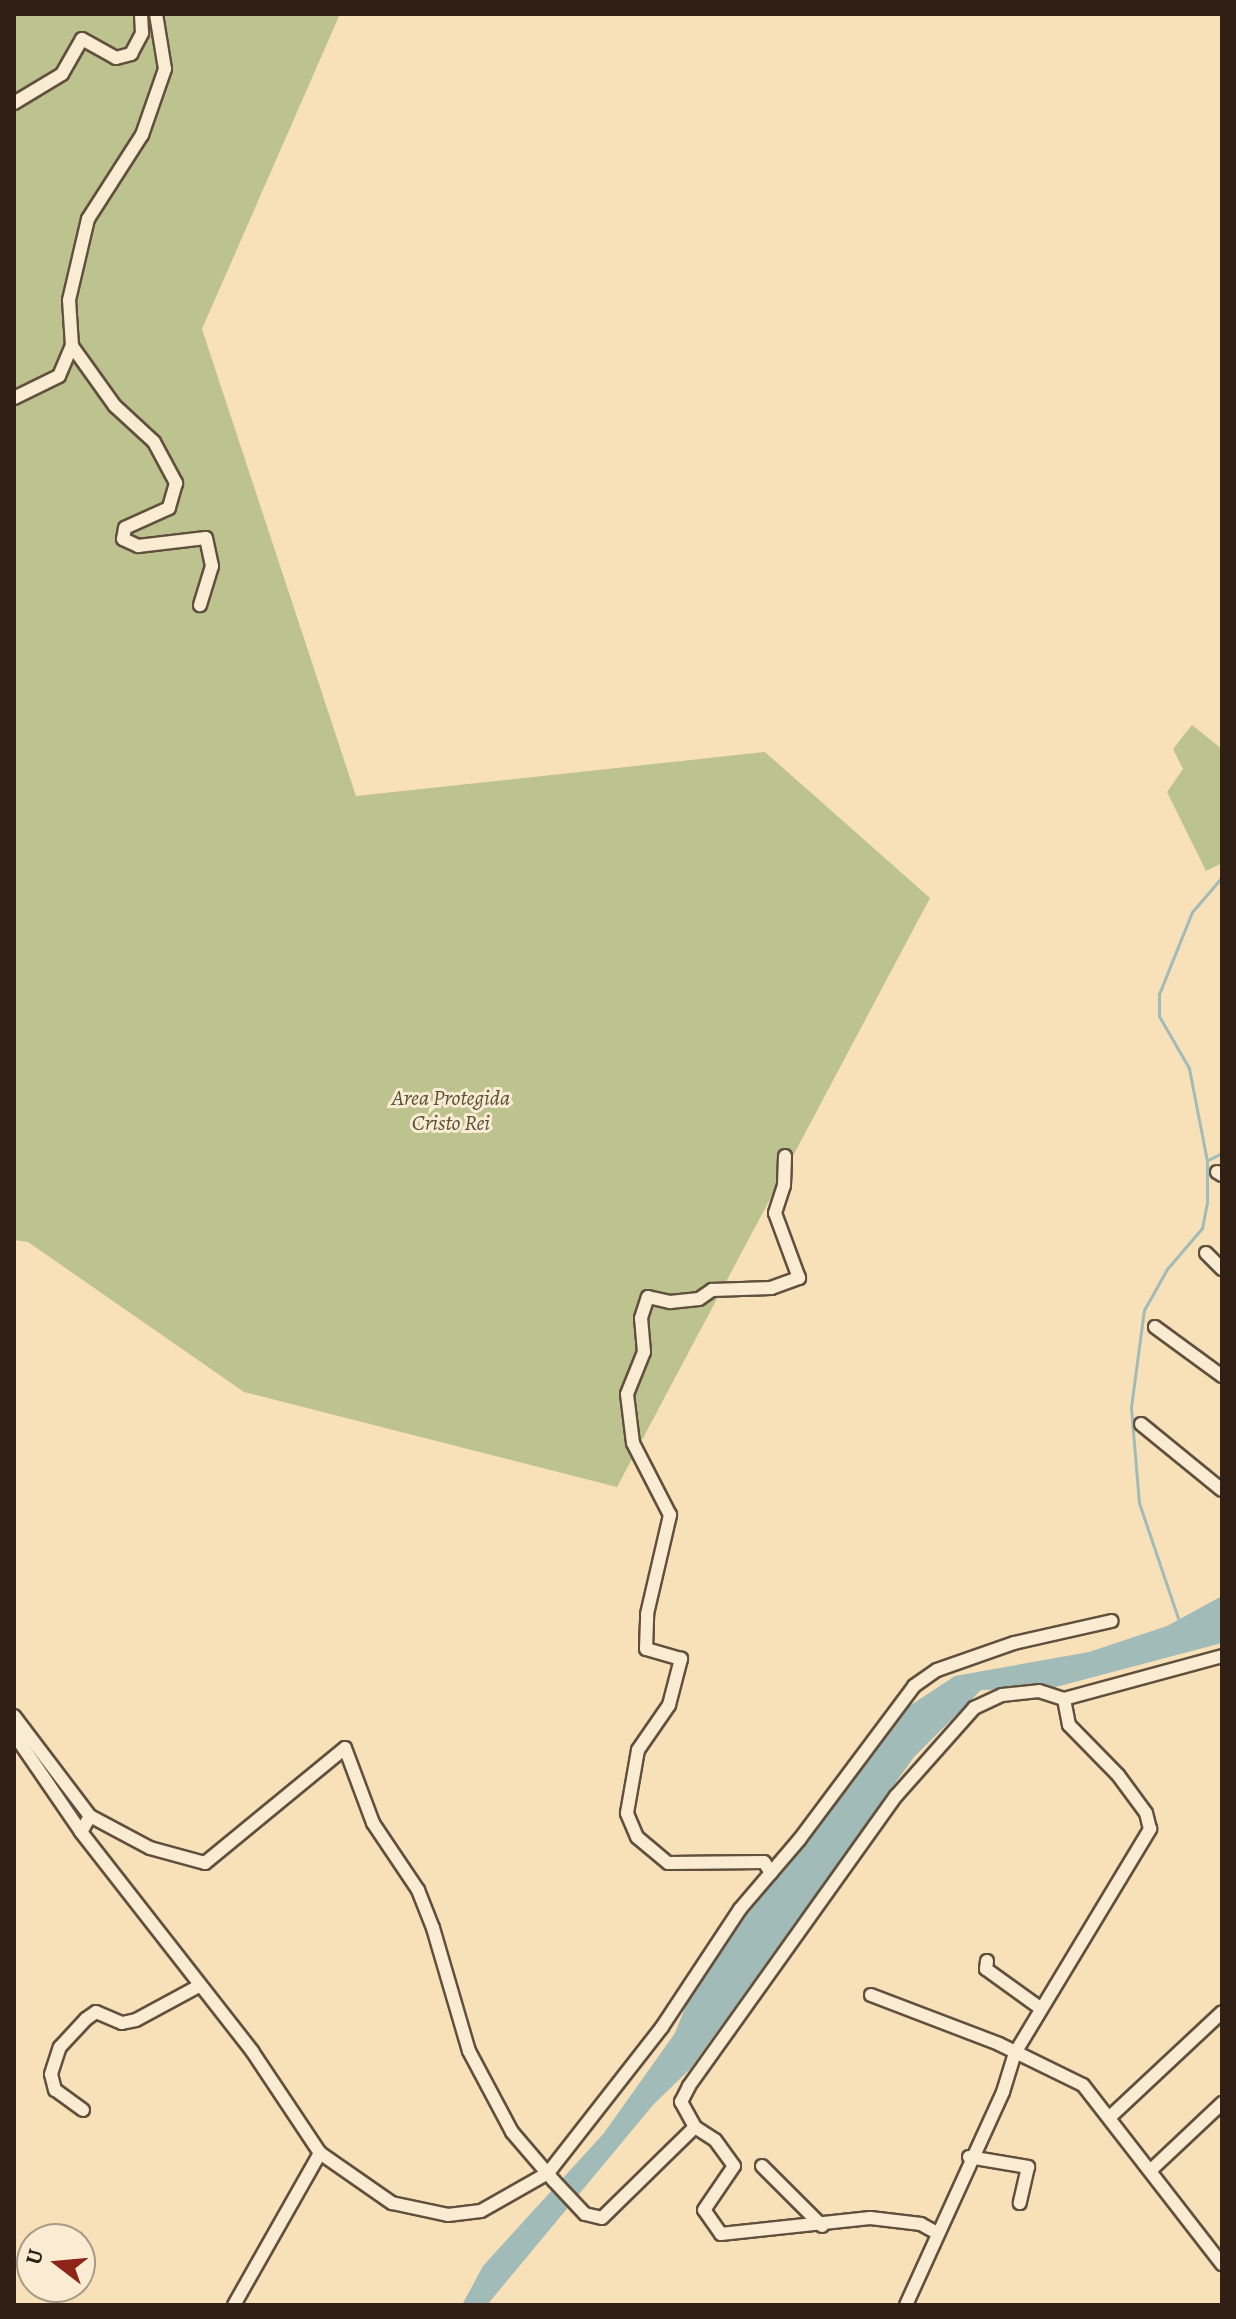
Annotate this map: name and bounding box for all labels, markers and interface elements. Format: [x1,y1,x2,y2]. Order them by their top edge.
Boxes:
park label: Area Protegida Cristo Rei [392,1085,510,1136]
north arrow [16,2223,96,2303]
text: U [18,2246,51,2268]

